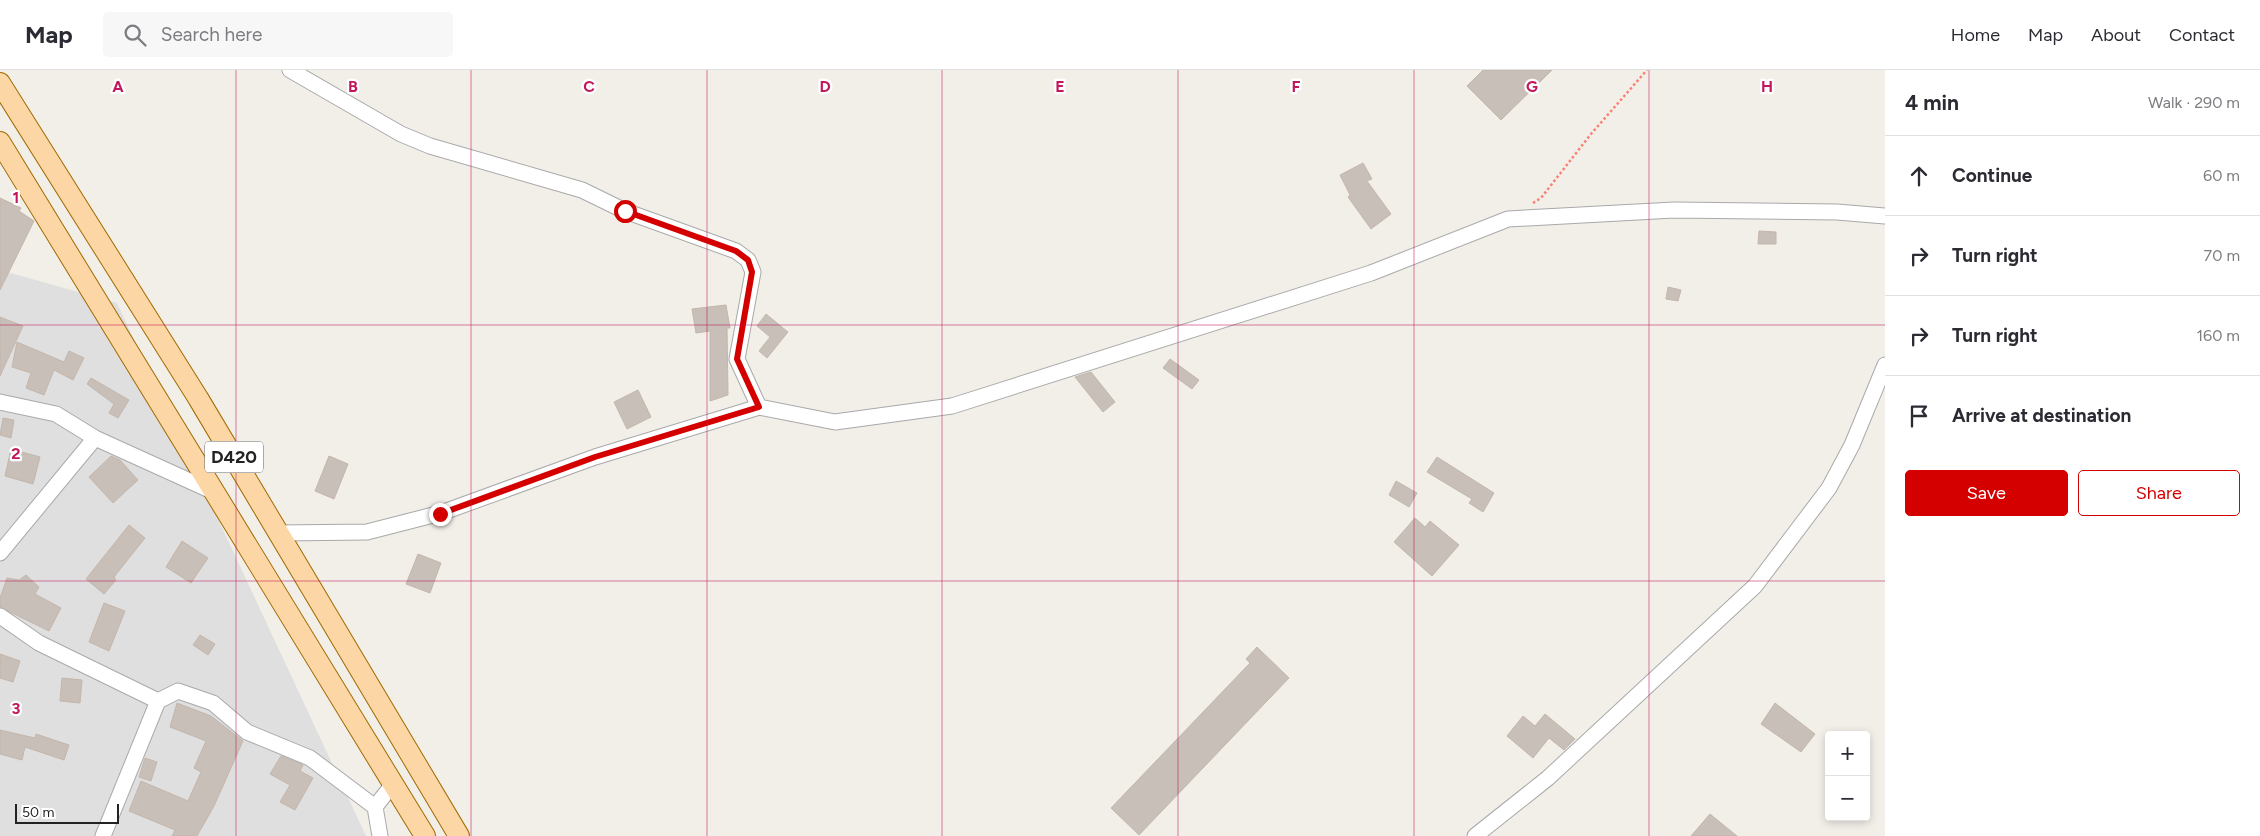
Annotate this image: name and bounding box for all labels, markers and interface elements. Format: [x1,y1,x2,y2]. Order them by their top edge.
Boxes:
search box [103,12,453,57]
text: Map [25,20,73,49]
icon: search [121,21,149,49]
text: Search here [161,23,262,46]
text: Home [1951,24,2000,46]
text: Map [2028,24,2063,46]
text: About [2091,24,2141,46]
text: Contact [2169,24,2235,46]
text: A [112,77,124,96]
text: B [348,77,358,96]
text: C [583,77,595,96]
text: D [819,77,831,96]
text: E [1055,77,1065,96]
text: F [1292,77,1301,96]
text: G [1526,77,1538,96]
text: H [1761,77,1773,96]
text: 4 min [1905,90,1959,115]
text: Walk · 290 m [2148,93,2240,112]
icon: ahead [1905,162,1933,190]
text: Continue [1952,164,2032,187]
text: 60 m [2203,166,2240,185]
text: 1 [13,188,19,207]
route start [614,200,637,223]
icon: right [1905,242,1933,270]
text: Turn right [1952,244,2038,267]
text: 70 m [2204,246,2240,265]
icon: right [1905,322,1933,350]
text: Turn right [1952,324,2038,347]
text: 160 m [2197,326,2240,345]
icon: arrive [1905,402,1933,430]
text: Arrive at destination [1952,404,2131,427]
road number: D420 [205,442,263,472]
text: 2 [11,444,21,463]
button: Save [1905,470,2068,516]
button: Share [2078,470,2240,516]
route end [429,503,452,526]
text: 3 [12,699,21,718]
map controls [1825,731,1870,821]
button: + [1825,731,1870,776]
button: − [1825,776,1870,821]
scale bar [15,801,119,824]
text: 50 m [22,804,54,821]

